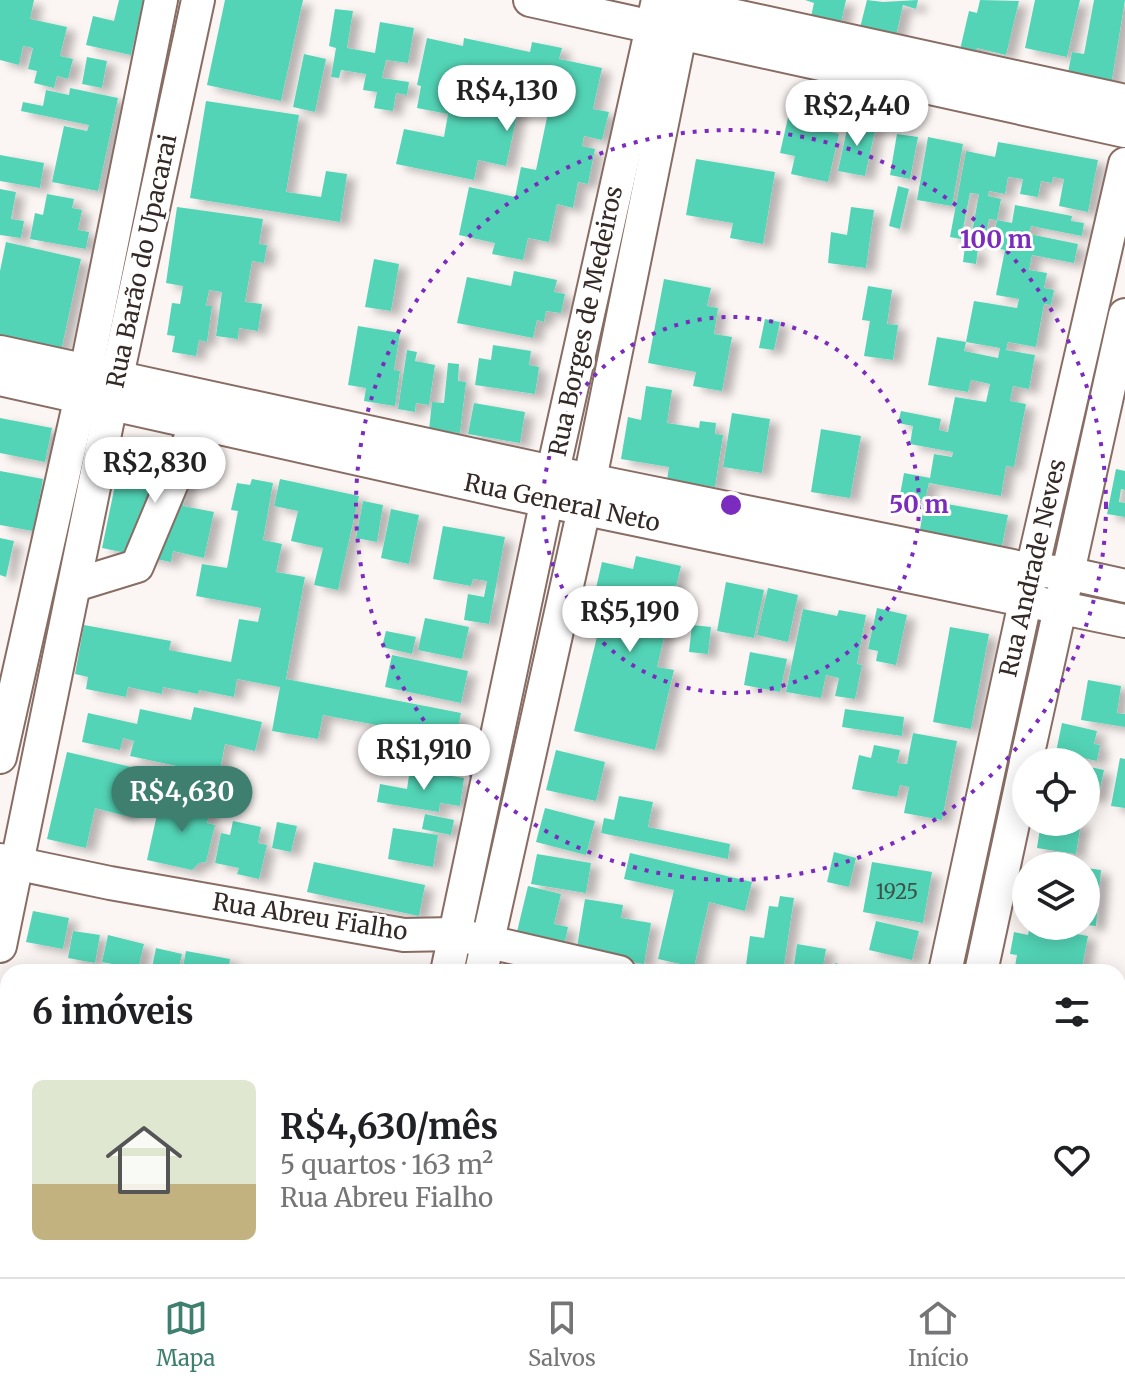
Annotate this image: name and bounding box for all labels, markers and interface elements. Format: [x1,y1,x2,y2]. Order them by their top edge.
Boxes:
pin: R$4,130 [433,65,581,133]
text: R$4,130 [456,74,558,107]
pin: R$2,440 [783,80,931,148]
text: R$2,440 [803,89,911,122]
street label: Rua Barão do Upacarai [99,131,184,391]
street label: Rua Borges de Medeiros [542,183,629,459]
text: 100 m [960,224,1032,255]
pin: R$2,830 [81,437,229,505]
text: R$2,830 [103,446,207,479]
street label: Rua Andrade Neves [992,456,1073,680]
street label: Rua General Neto [461,467,663,538]
text: 50 m [889,489,949,520]
centre of rings [717,491,745,519]
pin: R$5,190 [556,586,704,654]
text: R$5,190 [580,595,680,628]
pin: R$1,910 [350,724,498,792]
text: R$1,910 [376,733,472,766]
map controls [1012,748,1100,940]
button: locate [1012,748,1100,836]
pin: R$4,630 [108,766,256,834]
text: R$4,630 [129,775,235,808]
button: layers [1012,852,1100,940]
house number: 1925 [876,879,918,904]
street label: Rua Abreu Fialho [210,886,410,947]
icon: filters [1050,990,1094,1034]
text: 6 imóveis [32,991,194,1033]
text: R$4,630/mês [280,1106,498,1148]
icon: home [96,1112,192,1208]
icon: heart [1050,1138,1094,1182]
text: 5 quartos · 163 m² [280,1148,493,1181]
text: Rua Abreu Fialho [280,1181,493,1214]
tab: Mapa [156,1296,215,1372]
tab: Salvos [528,1296,596,1372]
tab: Início [908,1296,969,1372]

